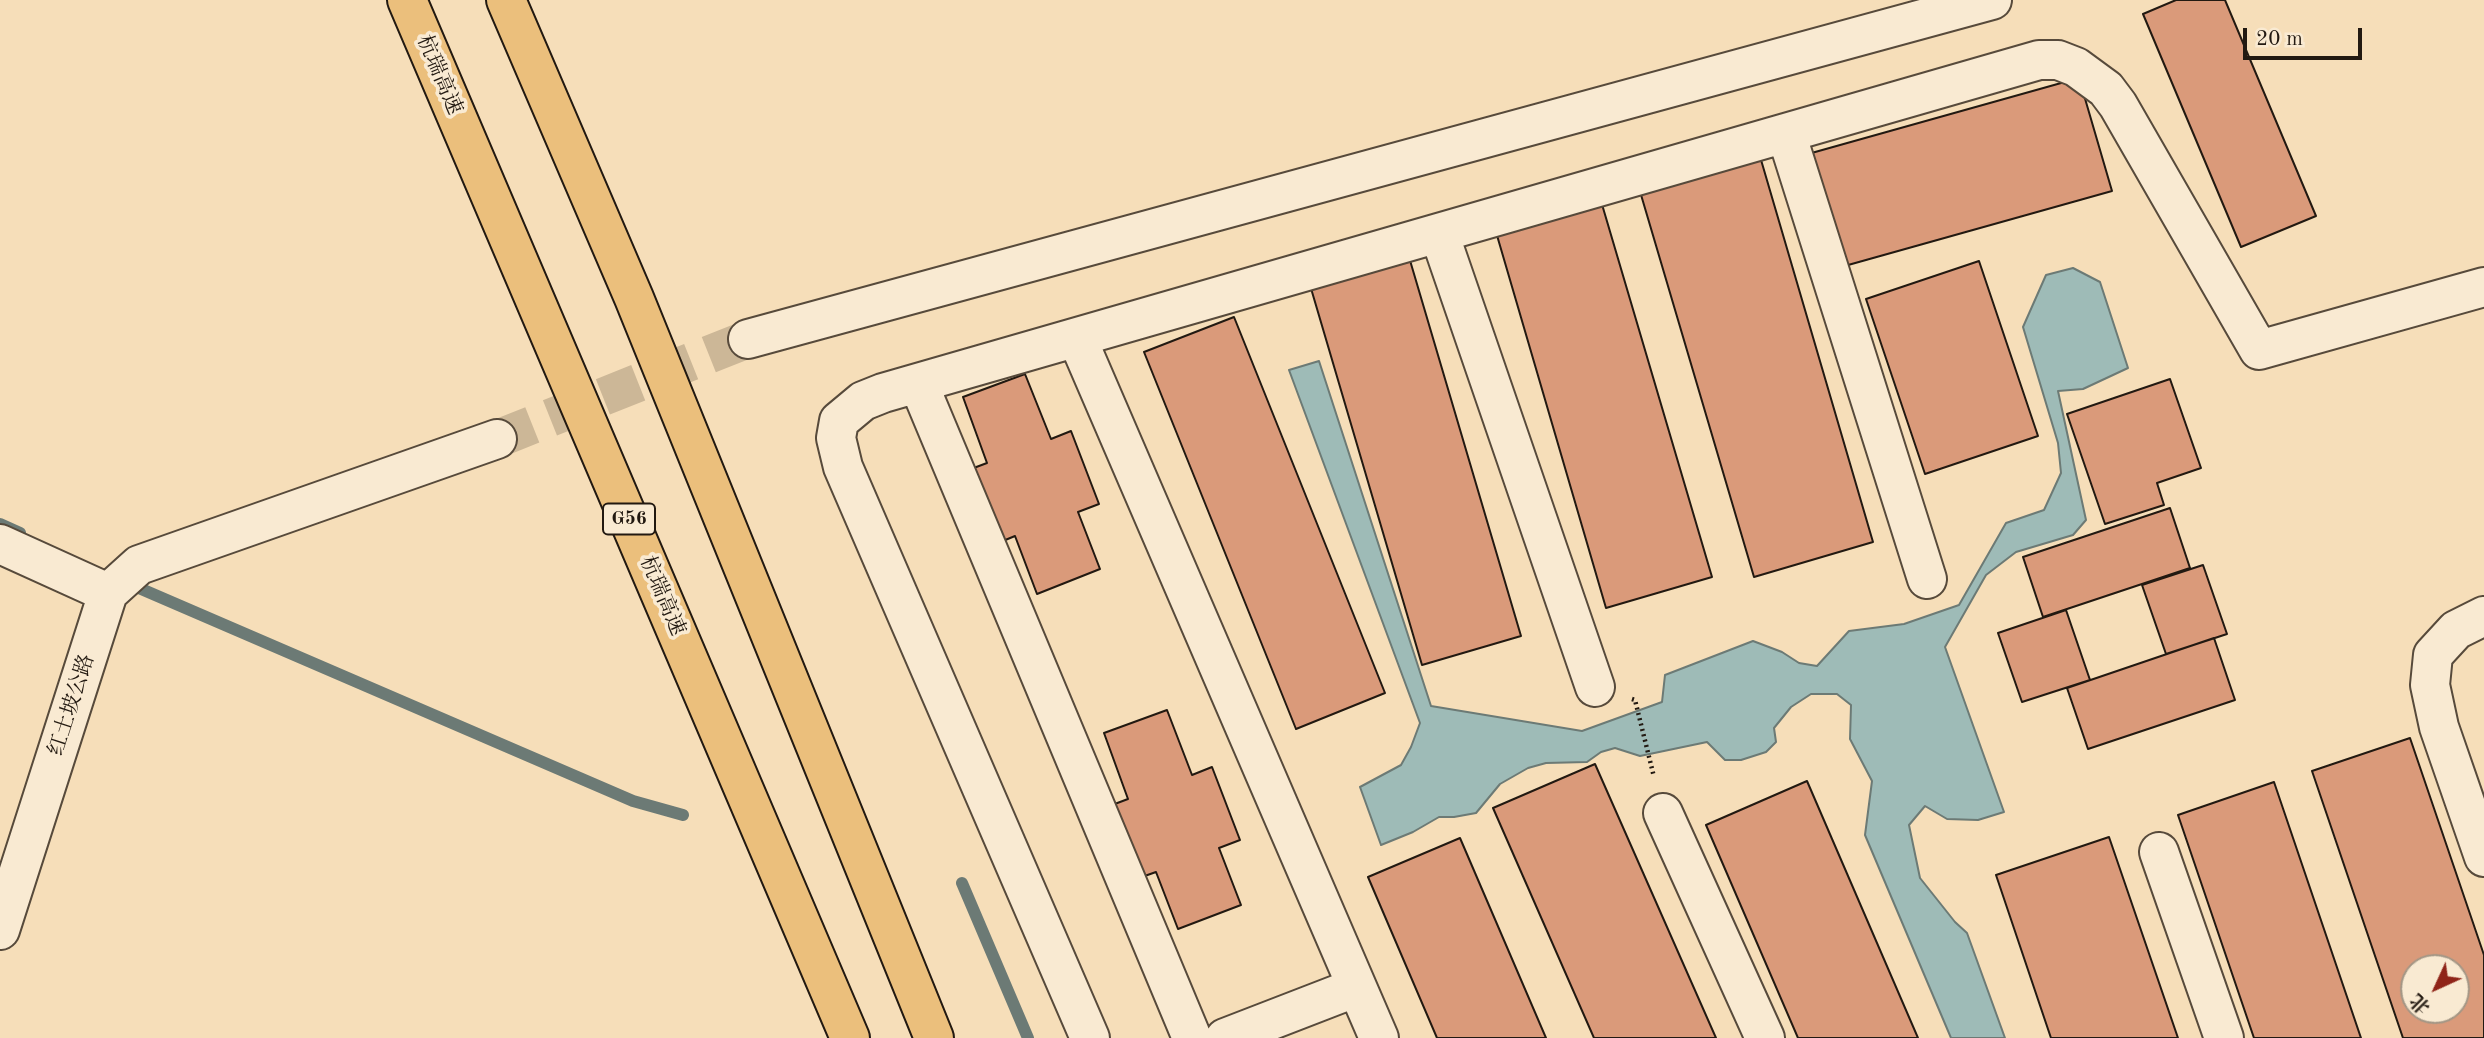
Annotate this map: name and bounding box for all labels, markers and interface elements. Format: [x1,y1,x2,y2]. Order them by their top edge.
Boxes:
scale bar [2246,14,2365,58]
text: 20 m [2256,29,2303,50]
street label: 杭瑞高速 [411,31,467,119]
road number: G56 [603,504,655,534]
street label: 杭瑞高速 [634,552,690,640]
street label: 红土坡公路 [44,651,100,759]
north arrow [2400,954,2470,1024]
text: 北 [2408,989,2435,1016]

